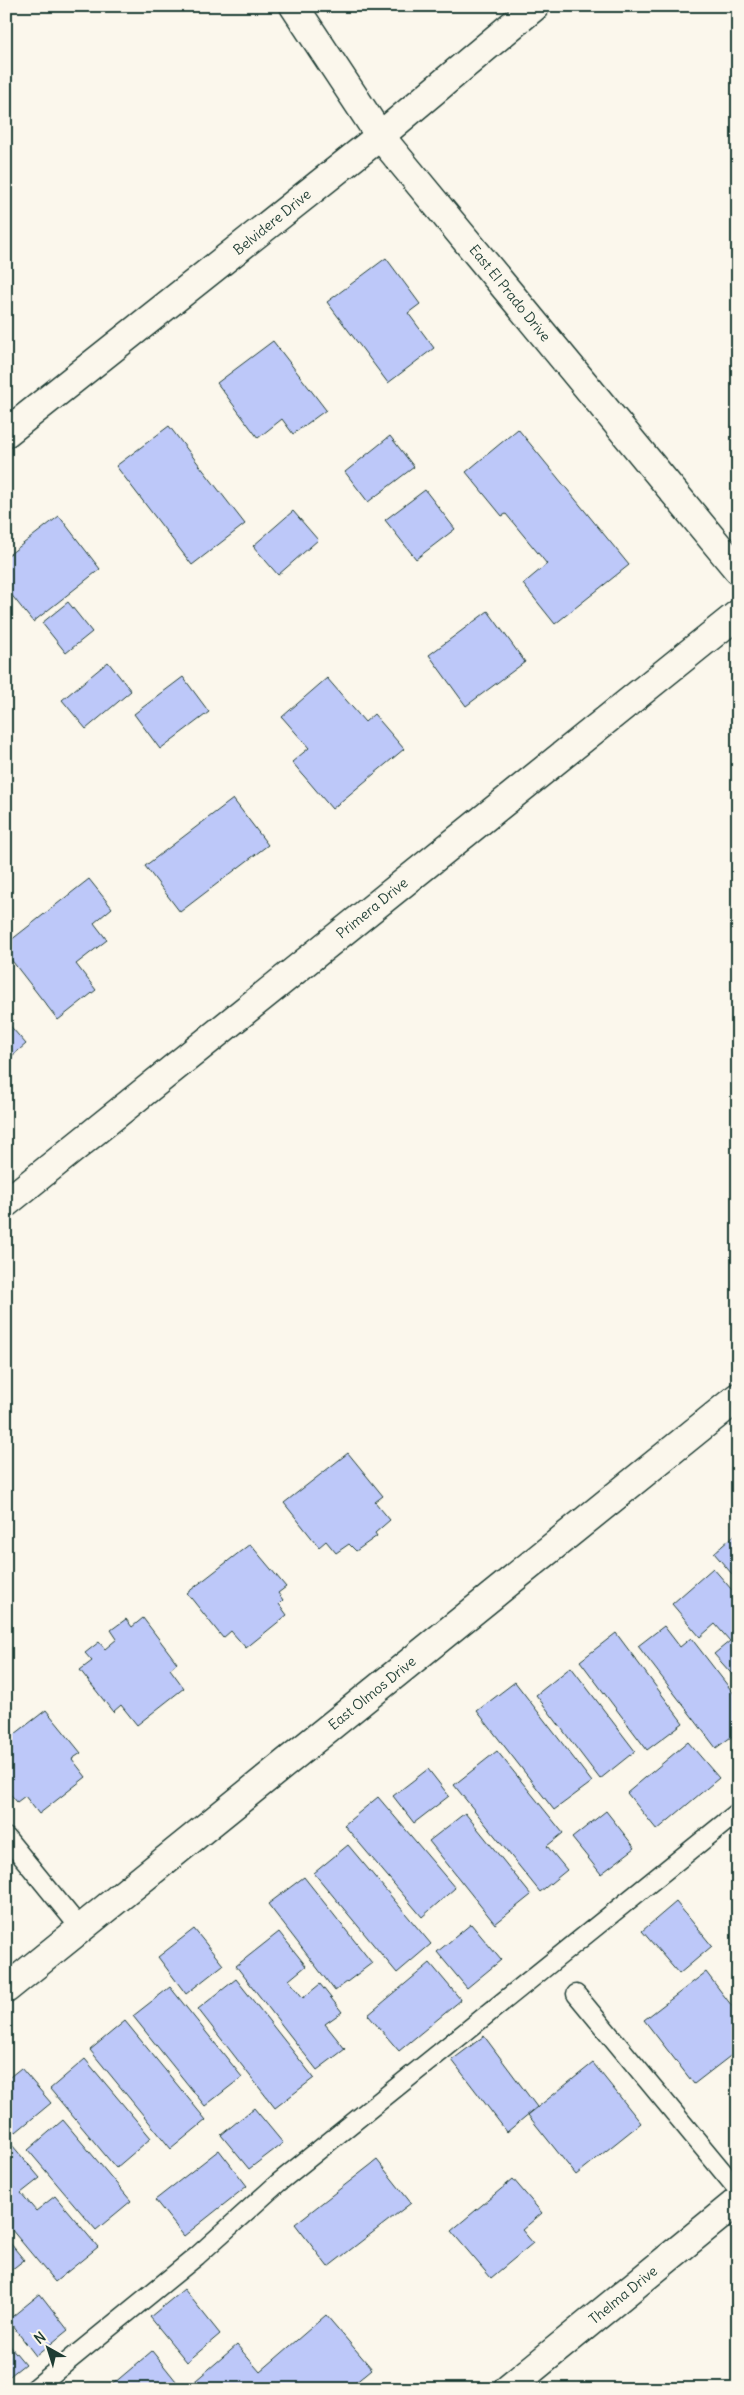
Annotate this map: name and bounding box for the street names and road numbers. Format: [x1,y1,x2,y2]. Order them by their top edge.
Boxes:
street label: Belvidere Drive [230,185,314,259]
street label: East El Prado Drive [465,241,555,345]
street label: Primera Drive [332,874,412,942]
street label: East Olmos Drive [325,1652,419,1734]
street label: Thelma Drive [585,2262,661,2328]

